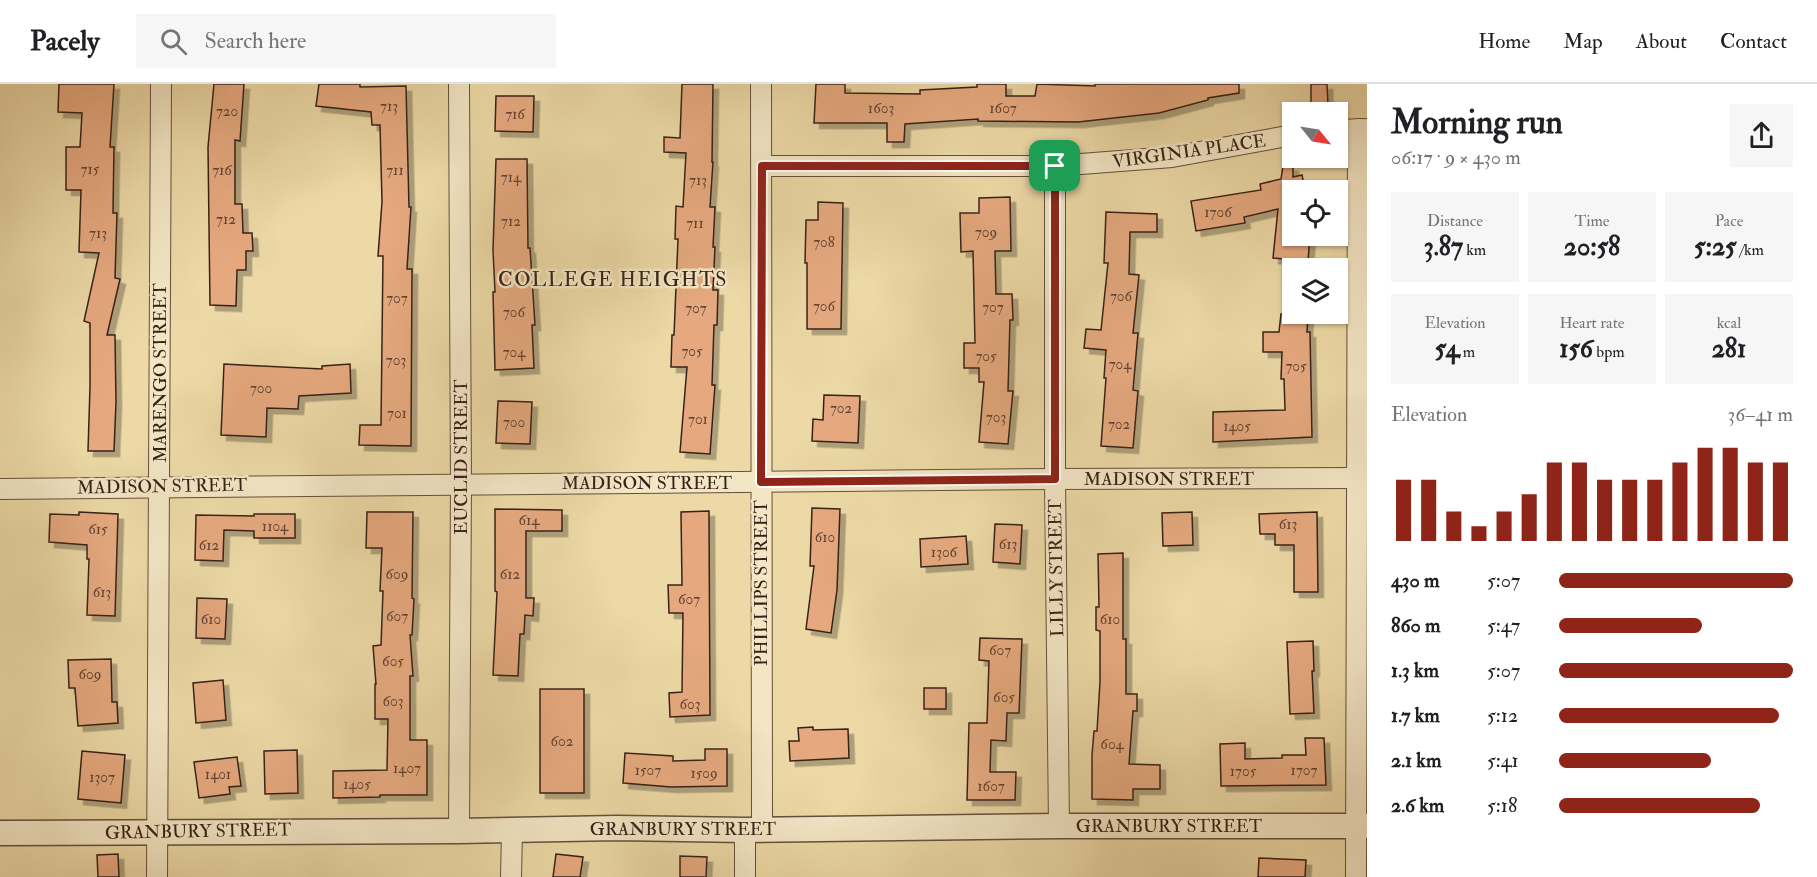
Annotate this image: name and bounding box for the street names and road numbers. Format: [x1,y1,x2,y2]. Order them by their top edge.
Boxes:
street label: VIRGINIA PLACE [1111,129,1267,174]
street label: MARENGO STREET [149,283,172,463]
street label: EUCLID STREET [450,379,473,535]
street label: MADISON STREET [1084,468,1255,491]
street label: MADISON STREET [562,472,733,495]
street label: MADISON STREET [77,474,248,499]
street label: LILLY STREET [1044,498,1069,637]
street label: PHILLIPS STREET [750,499,773,666]
street label: GRANBURY STREET [1076,815,1263,838]
street label: GRANBURY STREET [105,818,292,845]
street label: GRANBURY STREET [590,818,777,841]

